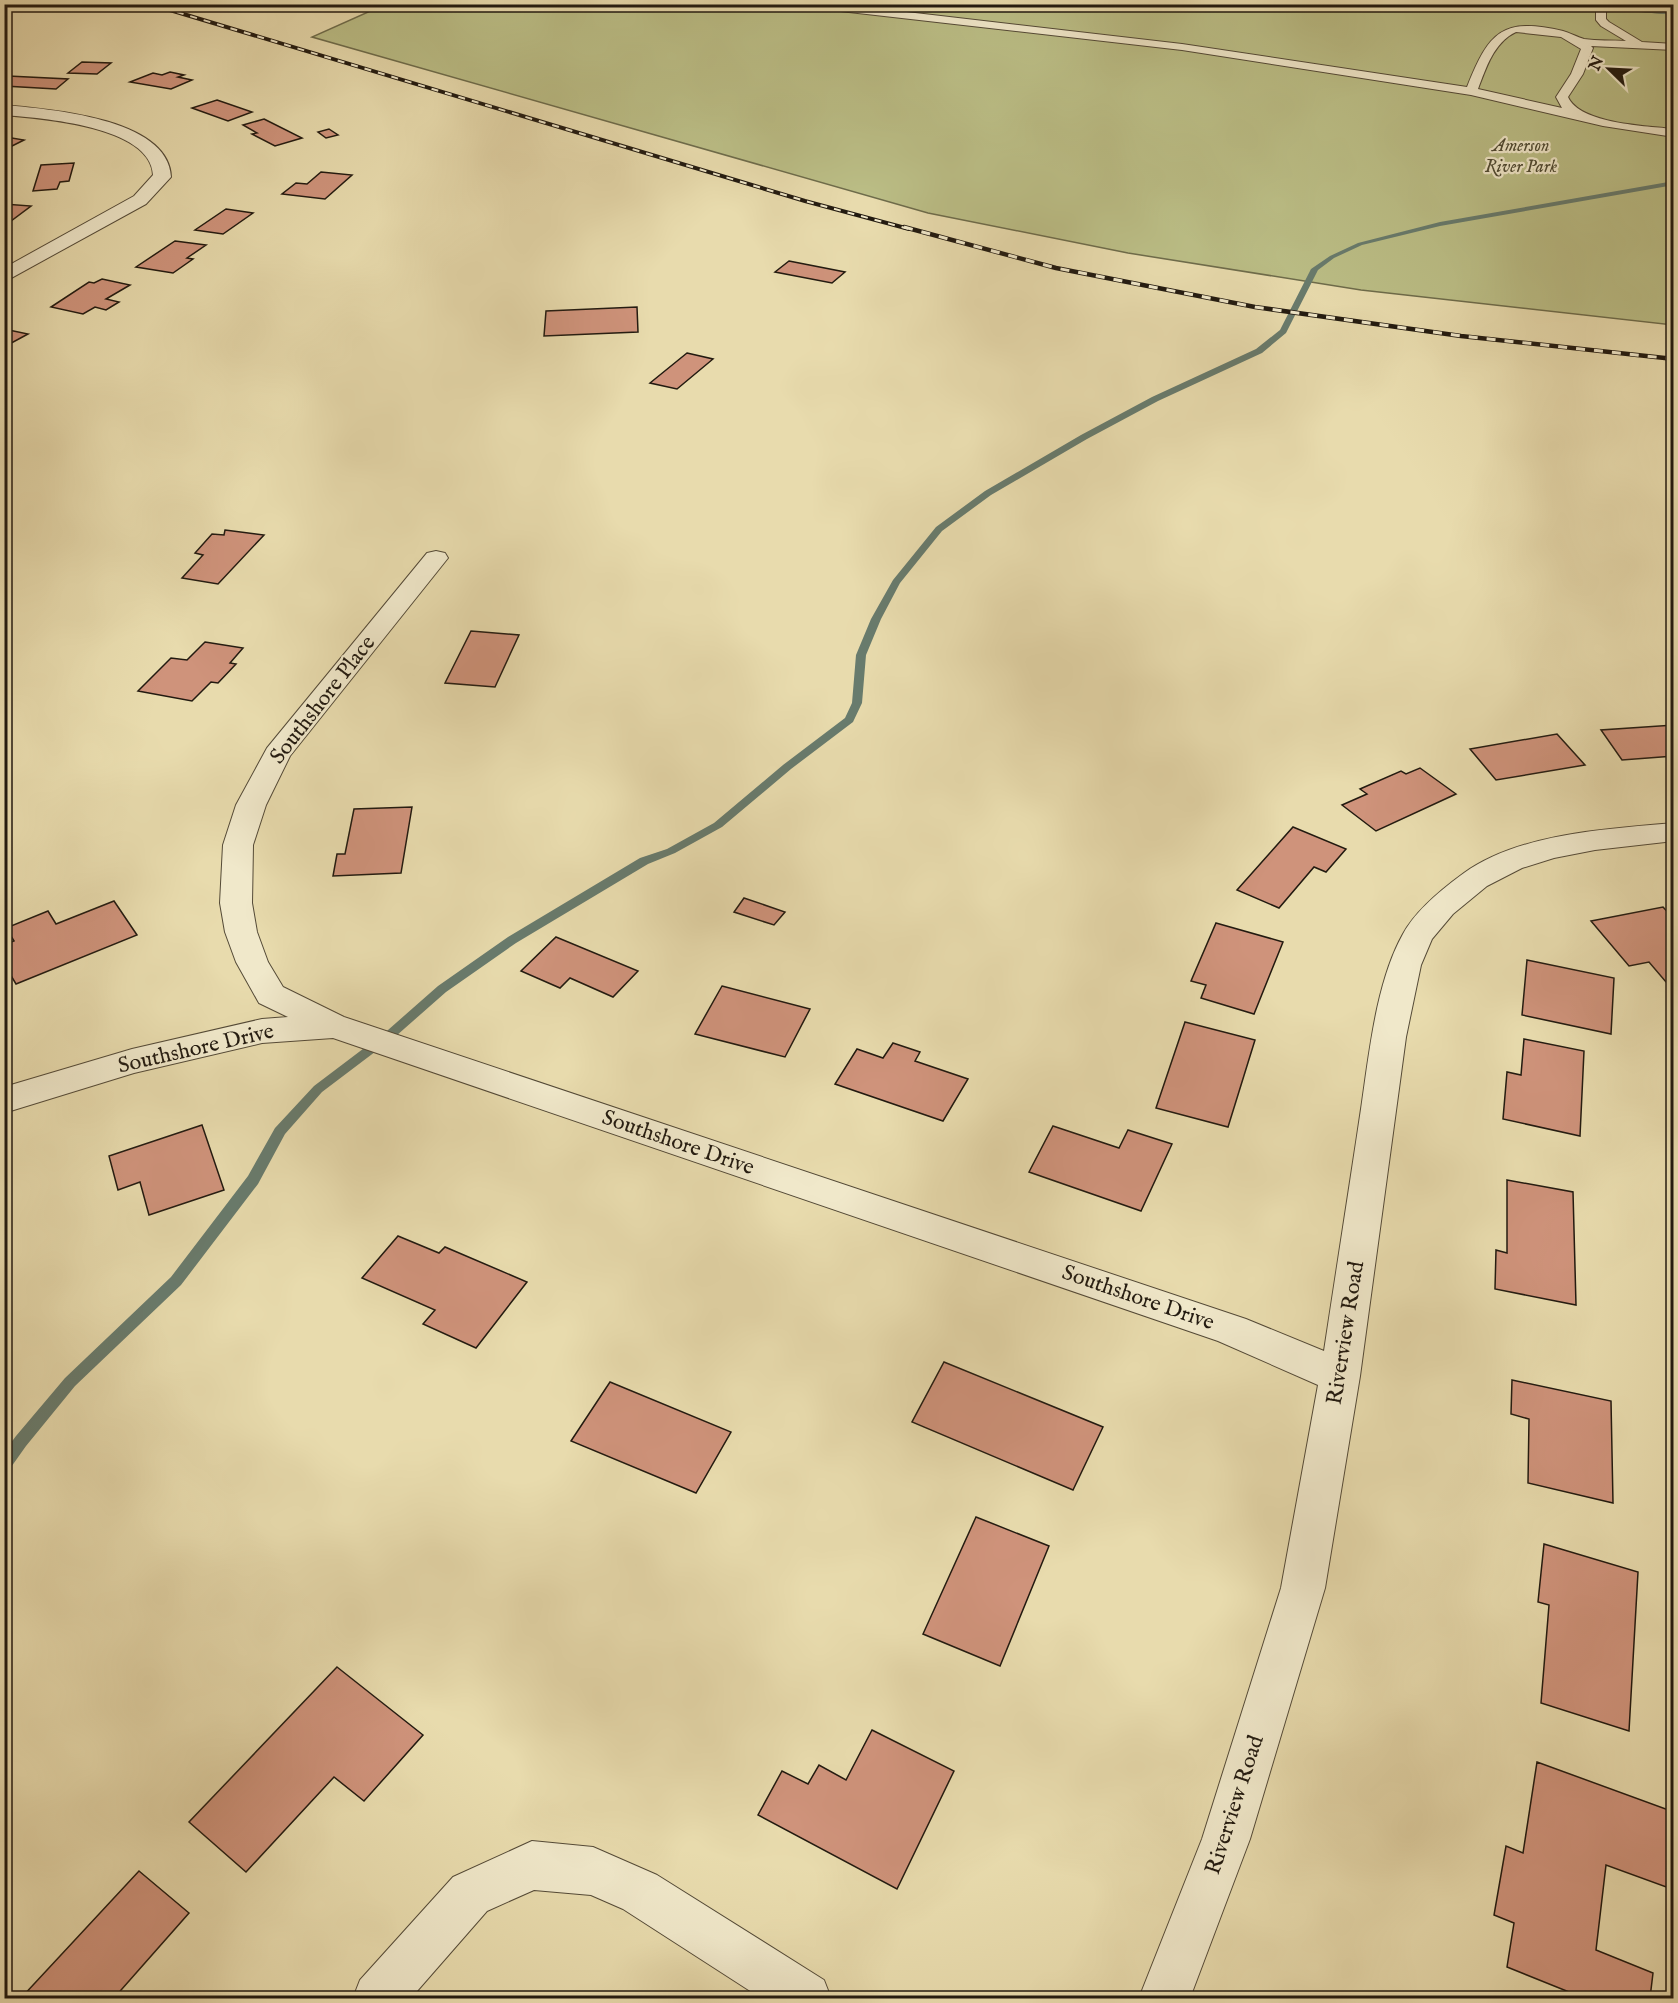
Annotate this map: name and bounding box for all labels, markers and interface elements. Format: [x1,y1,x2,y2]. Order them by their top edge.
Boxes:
north arrow [1579,39,1639,99]
text: N [1585,53,1609,75]
park label: Amerson River Park [1485,135,1557,179]
street label: Southshore Place [264,630,382,770]
street label: Southshore Drive [115,1017,277,1081]
street label: Southshore Drive [598,1104,758,1182]
street label: Southshore Drive [1058,1259,1218,1337]
street label: Riverview Road [1321,1259,1371,1407]
street label: Riverview Road [1199,1732,1271,1878]

